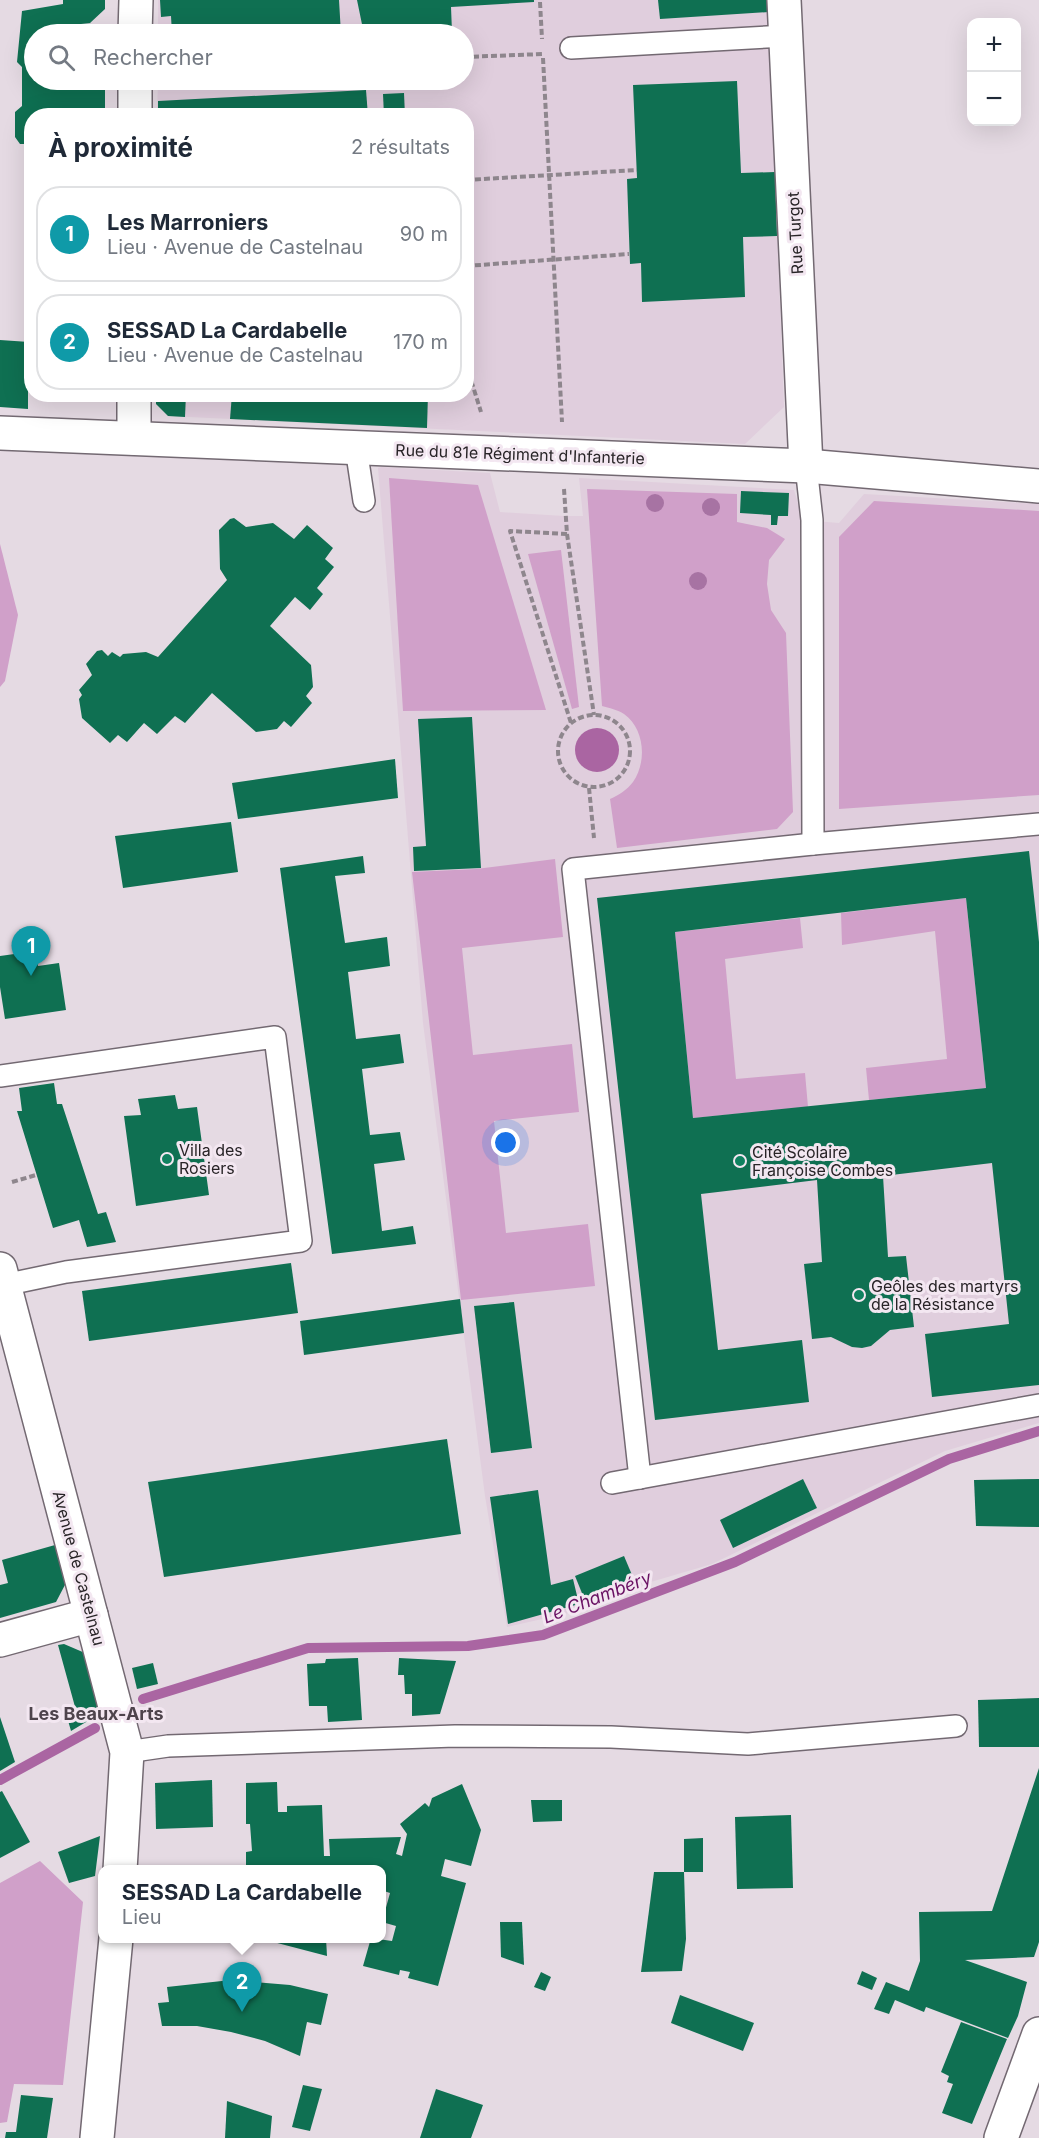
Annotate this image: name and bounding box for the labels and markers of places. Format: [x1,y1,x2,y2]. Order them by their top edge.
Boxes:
pin: 1 [12,926,51,976]
place label: Villa des Rosiers [179,1140,243,1178]
place label: Cité Scolaire Françoise Combes [752,1142,893,1180]
marker: Villa des Rosiers [160,1152,174,1166]
marker: Cité Scolaire Françoise Combes [733,1154,747,1168]
place label: Geôles des martyrs de la Résistance [871,1276,1018,1314]
marker: Geôles des martyrs de la Résistance [852,1288,866,1302]
pin: 2 [222,1962,262,2012]

